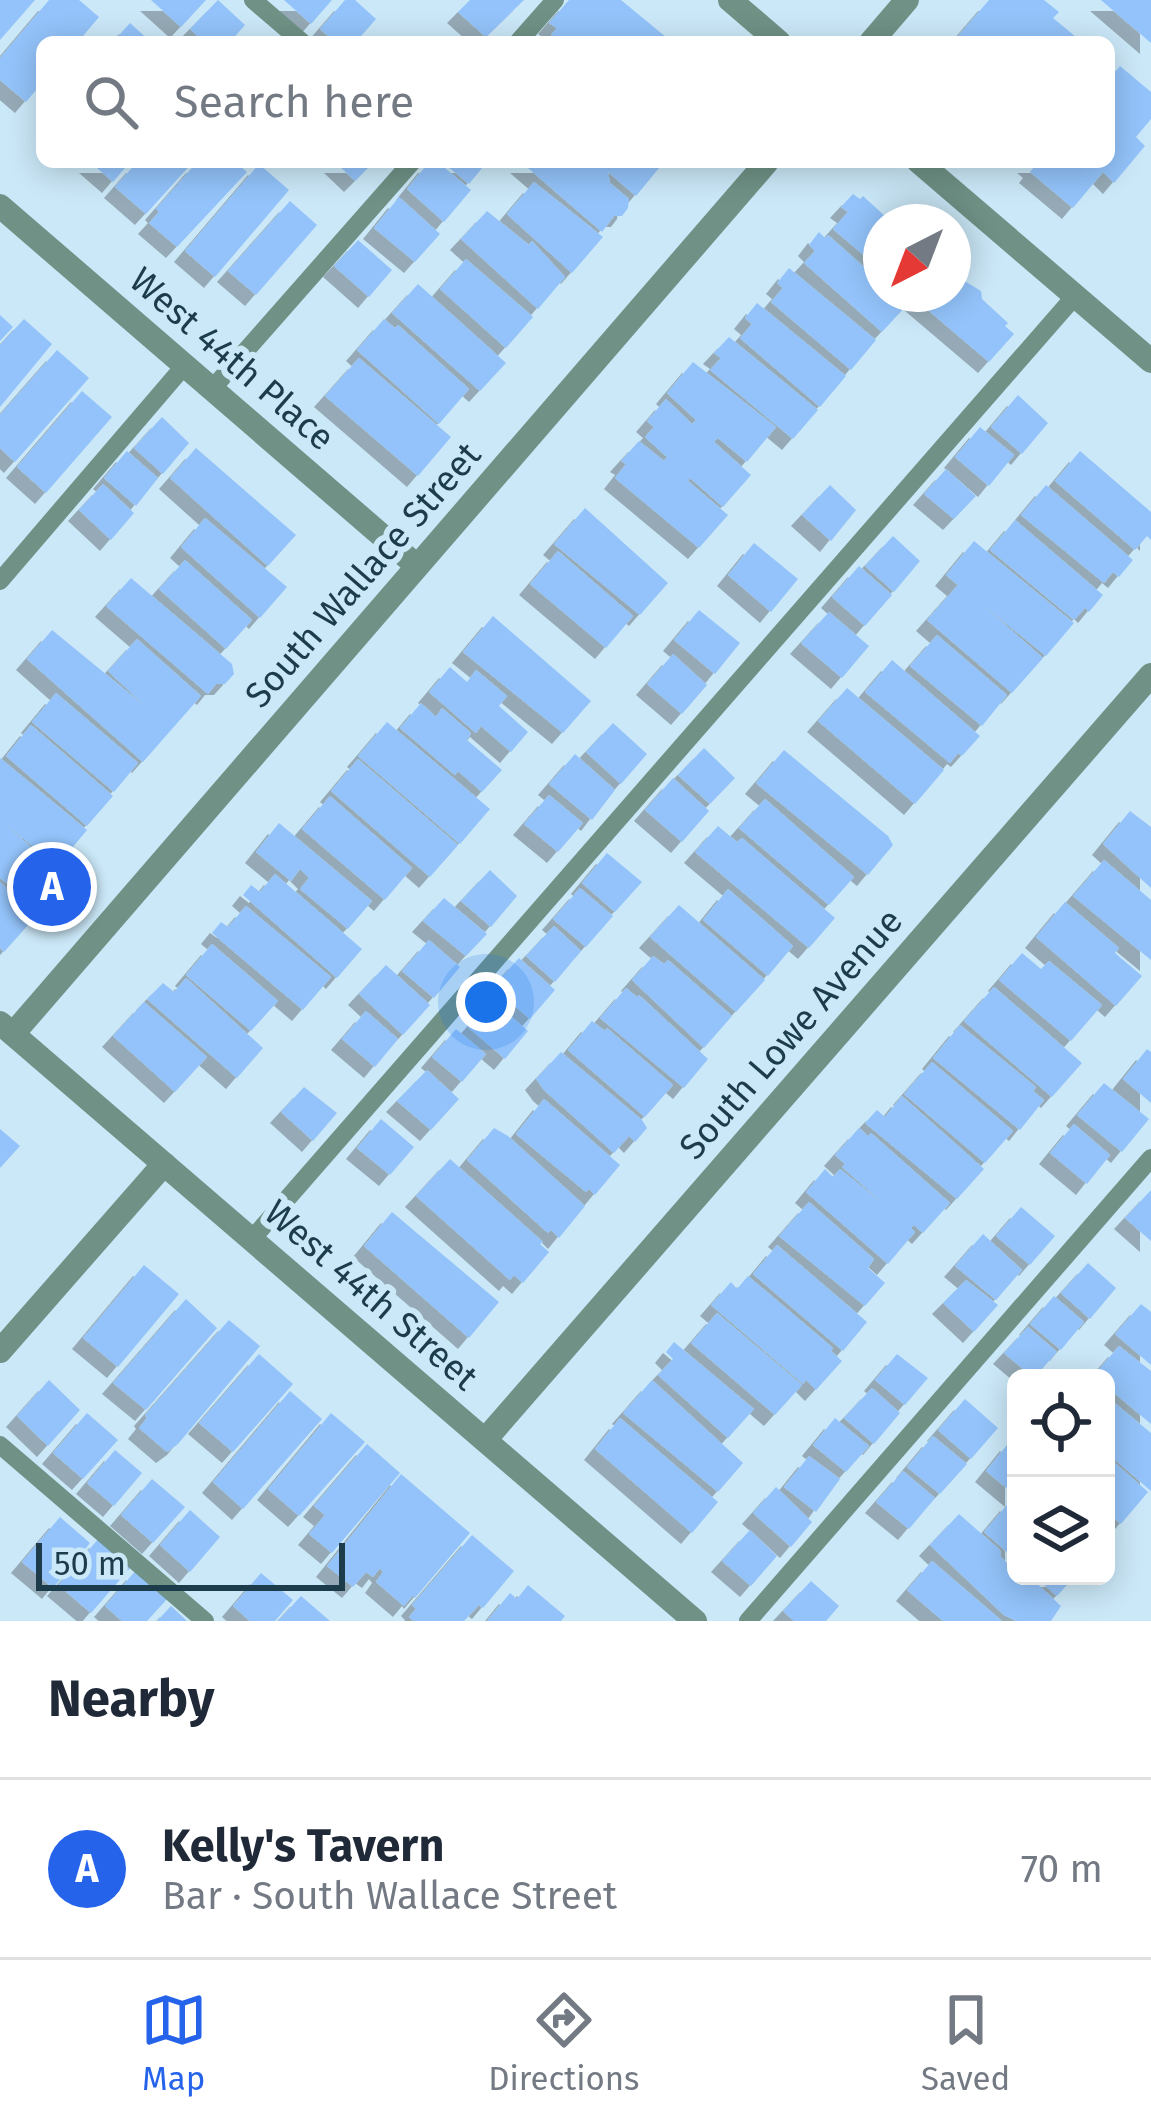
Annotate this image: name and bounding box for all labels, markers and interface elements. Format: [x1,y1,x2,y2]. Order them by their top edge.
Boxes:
search box [36,36,1115,168]
icon: search [78,69,144,135]
text: Search here [174,75,414,129]
north arrow [863,204,971,312]
street label: West 44th Place [121,258,343,460]
street label: South Wallace Street [236,433,490,717]
pin: A [13,842,91,932]
street label: South Lowe Avenue [670,900,912,1168]
your location [456,972,516,1032]
street label: West 44th Street [255,1190,487,1400]
map controls [1007,1369,1115,1585]
button: locate [1007,1369,1115,1477]
button: layers [1007,1477,1115,1585]
scale bar [36,1537,345,1590]
text: 50 m [54,1544,126,1584]
text: Nearby [48,1668,214,1730]
text: Kelly's Tavern [162,1819,444,1873]
text: A [75,1846,99,1892]
text: 70 m [1021,1846,1103,1892]
text: Bar · South Wallace Street [162,1873,617,1919]
tab: Map [141,1987,207,2099]
tab: Directions [488,1987,640,2099]
tab: Saved [921,1987,1010,2099]

